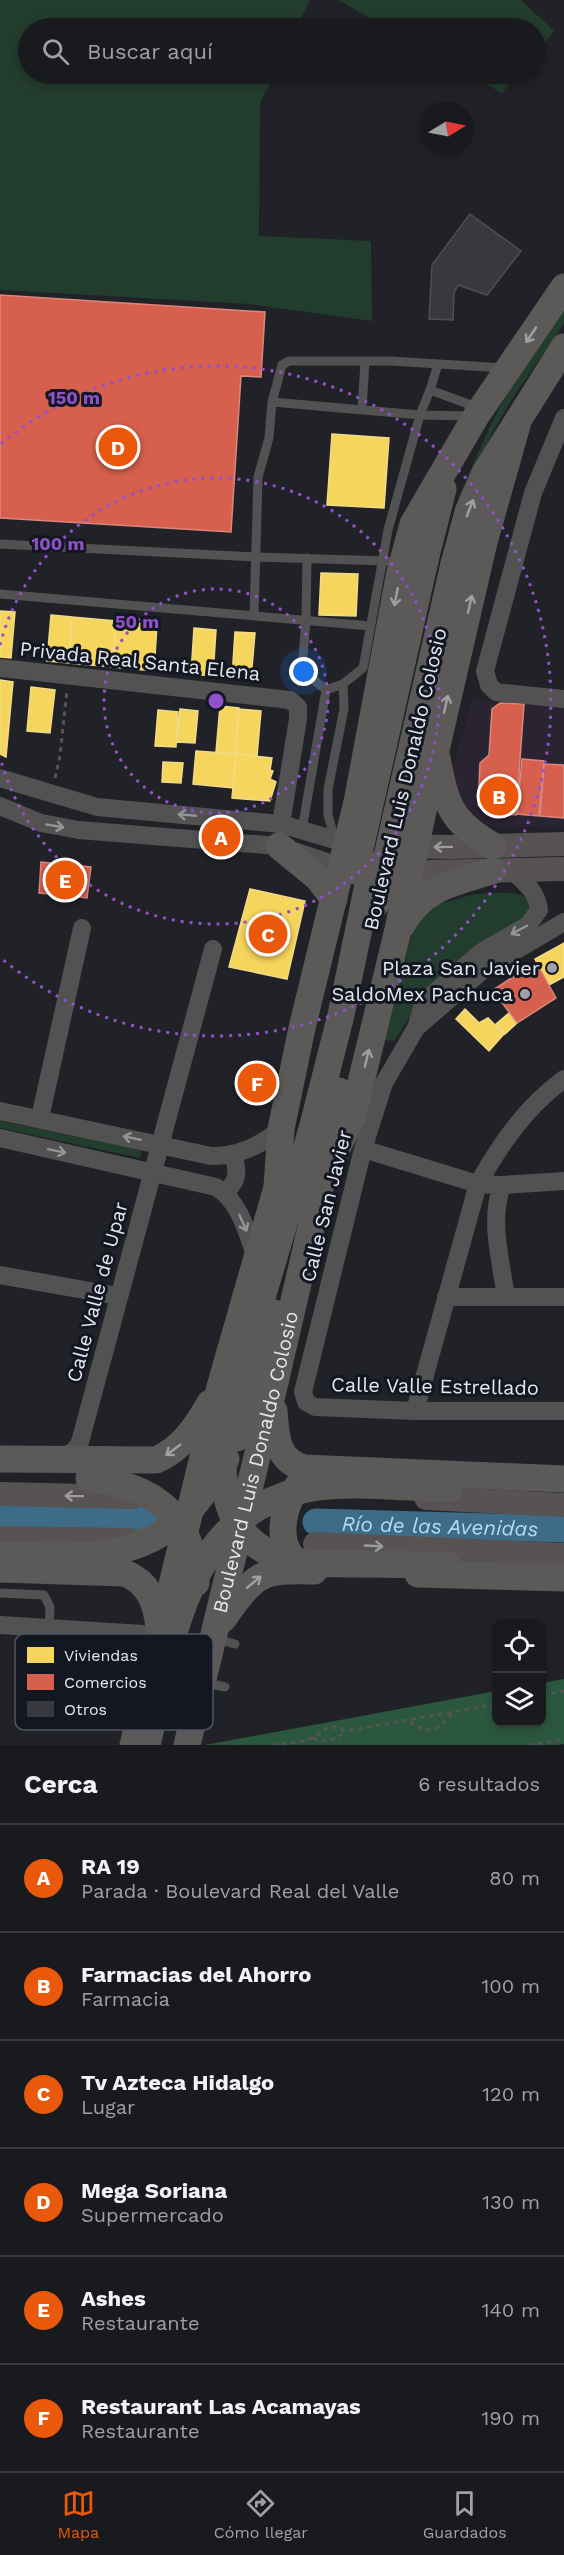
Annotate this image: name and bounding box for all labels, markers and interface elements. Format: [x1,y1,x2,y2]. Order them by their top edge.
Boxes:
search box [18,18,546,84]
icon: search [39,35,72,68]
text: Buscar aquí [87,39,213,64]
north arrow [420,102,474,156]
one-way arrow [525,327,537,343]
text: 150 m [48,387,100,408]
pin: D [98,424,138,470]
one-way arrow [466,499,477,518]
text: 100 m [31,533,85,554]
one-way arrow [390,587,401,607]
one-way arrow [464,595,476,614]
text: 50 m [115,611,159,632]
street label: Boulevard Luis Donaldo Colosio [358,626,452,932]
street label: Privada Real Santa Elena [19,636,261,686]
your location [289,657,318,686]
centre of rings [206,691,226,711]
one-way arrow [441,694,453,713]
pin: B [480,774,518,818]
one-way arrow [177,809,197,820]
pin: A [202,814,240,860]
one-way arrow [45,821,64,832]
one-way arrow [433,841,453,853]
pin: E [46,858,84,902]
pin: C [248,912,288,956]
one-way arrow [511,924,528,936]
place label: Plaza San Javier [382,956,540,980]
marker: Plaza San Javier [545,961,559,975]
place label: SaldoMex Pachuca [331,982,513,1006]
marker: SaldoMex Pachuca [518,987,532,1001]
one-way arrow [362,1049,374,1068]
pin: F [238,1060,276,1106]
street label: Calle San Javier [296,1128,356,1284]
one-way arrow [123,1132,142,1143]
one-way arrow [47,1146,66,1157]
street label: Calle Valle de Upar [61,1199,133,1385]
one-way arrow [238,1213,249,1232]
street label: Boulevard Luis Donaldo Colosio [207,1309,303,1616]
street label: Calle Valle Estrellado [331,1372,539,1400]
one-way arrow [166,1444,182,1456]
one-way arrow [64,1490,84,1502]
water label: Río de las Avenidas [341,1510,539,1541]
one-way arrow [363,1541,383,1552]
one-way arrow [246,1575,261,1589]
map controls [492,1619,546,1727]
button: locate [492,1619,546,1673]
legend [15,1634,213,1730]
text: Viviendas [64,1646,138,1665]
text: Comercios [64,1673,147,1692]
button: layers [492,1673,546,1727]
text: Otros [64,1700,107,1719]
text: Cerca [24,1769,98,1799]
text: 6 resultados [418,1772,540,1796]
text: RA 19 [81,1854,140,1879]
text: A [37,1866,50,1890]
text: 80 m [489,1866,540,1890]
text: Parada · Boulevard Real del Valle [81,1879,399,1903]
text: Farmacias del Ahorro [81,1962,312,1987]
text: B [37,1974,50,1998]
text: 100 m [481,1974,540,1998]
text: Farmacia [81,1987,170,2011]
text: Tv Azteca Hidalgo [81,2070,274,2095]
text: C [37,2082,50,2106]
text: 120 m [482,2082,540,2106]
text: Lugar [81,2095,135,2119]
text: Mega Soriana [81,2178,227,2203]
text: D [36,2190,51,2214]
text: 130 m [482,2190,540,2214]
text: Supermercado [81,2203,224,2227]
text: Ashes [81,2286,146,2311]
text: E [37,2298,50,2322]
text: 140 m [482,2298,540,2322]
text: Restaurante [81,2311,199,2335]
text: Restaurant Las Acamayas [81,2394,361,2419]
text: F [37,2406,50,2430]
text: 190 m [482,2406,540,2430]
text: Restaurante [81,2419,199,2443]
tab: Mapa [57,2487,99,2542]
tab: Cómo llegar [214,2487,308,2542]
tab: Guardados [423,2487,507,2542]

